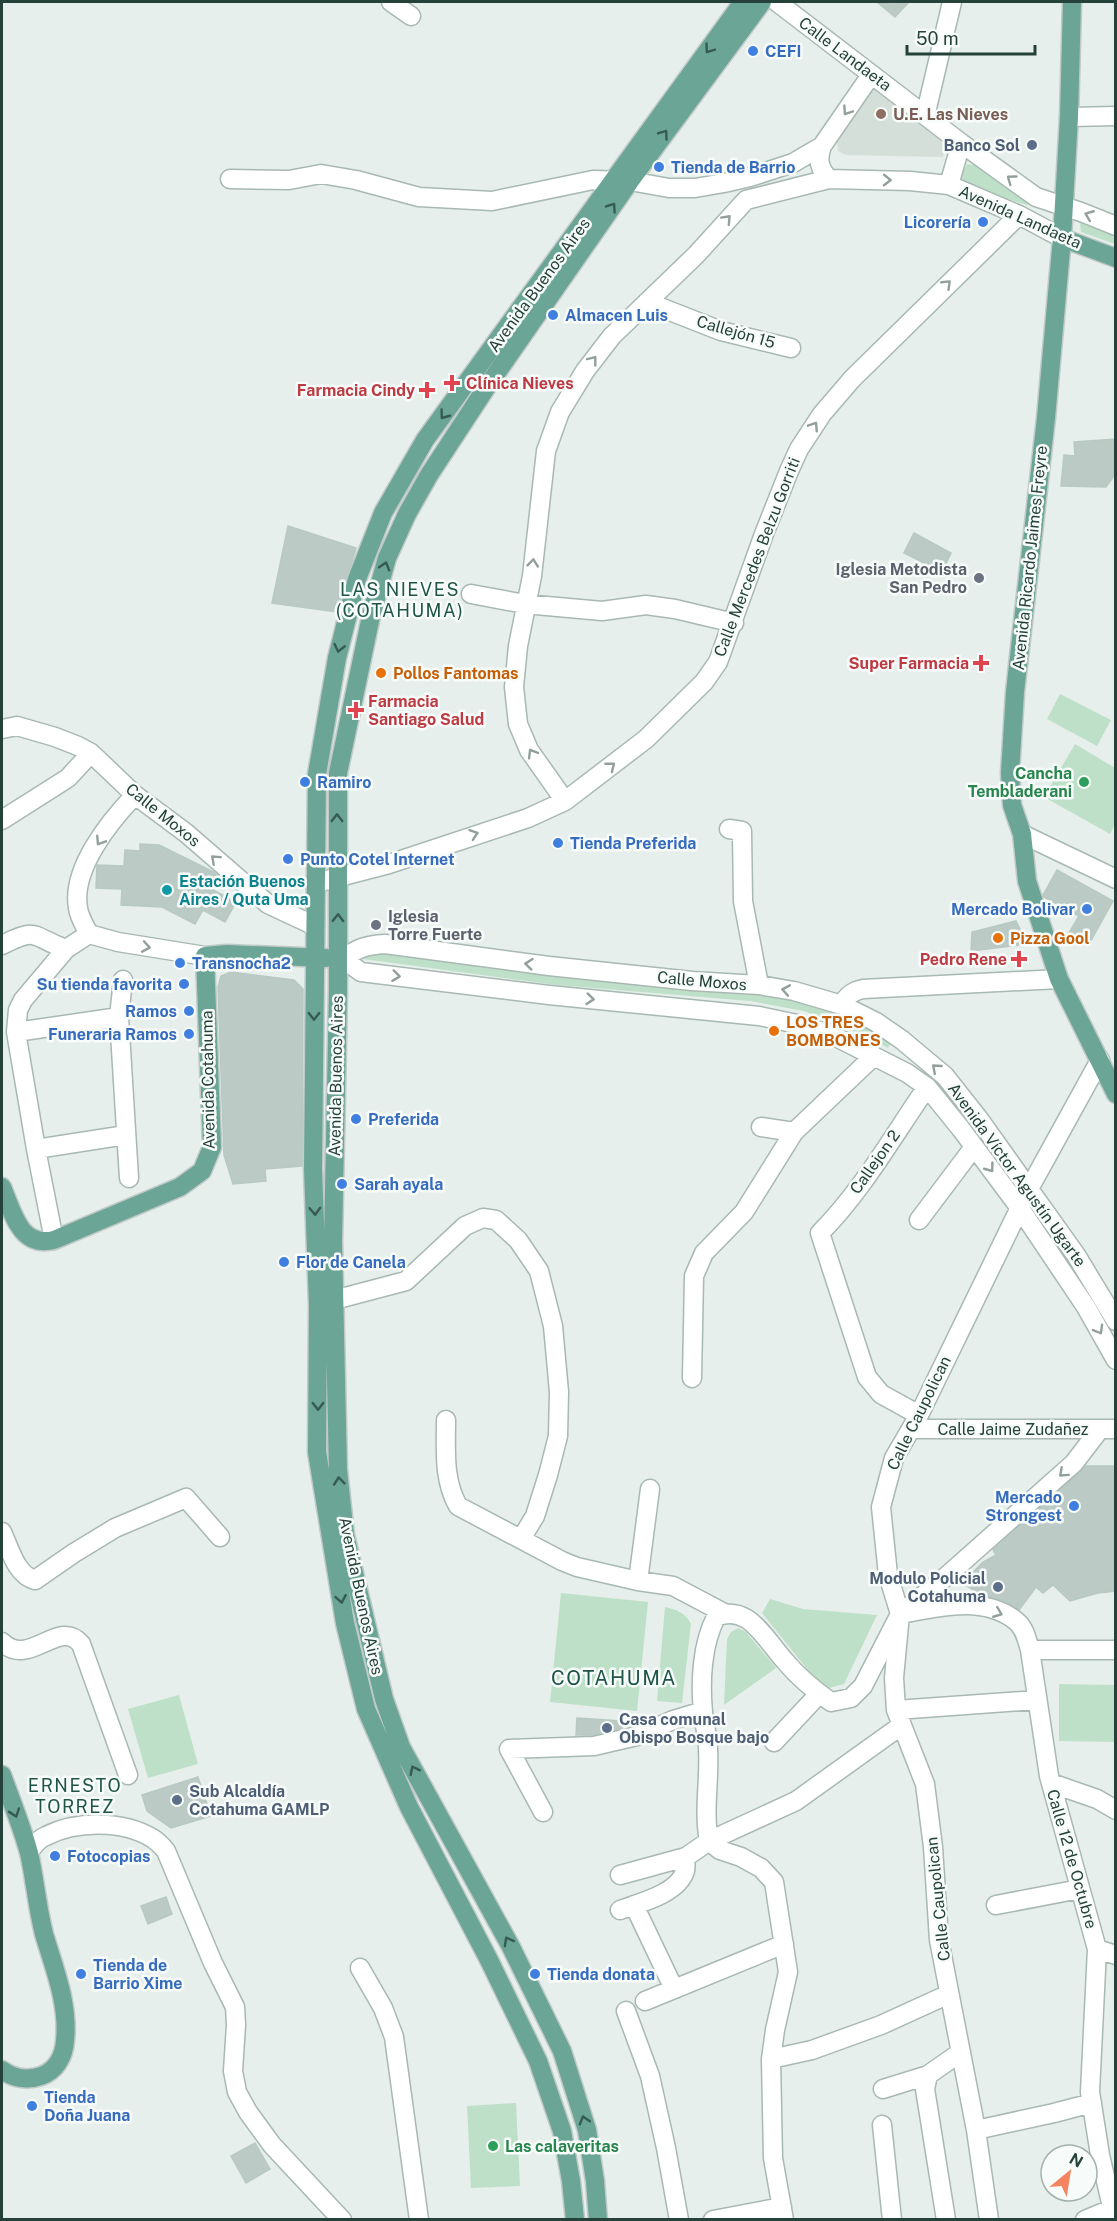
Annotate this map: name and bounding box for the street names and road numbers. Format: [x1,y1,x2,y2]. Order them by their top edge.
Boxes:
street label: Calle Landaeta [795,13,895,95]
street label: Avenida Landaeta [956,181,1084,253]
street label: Avenida Buenos Aires [484,214,594,356]
street label: Callejón 15 [694,312,778,352]
street label: Avenida Ricardo Jaimes Freyre [1009,445,1051,671]
street label: Calle Mercedes Belzu Gorriti [710,455,804,659]
street label: Calle Moxos [122,779,204,851]
street label: Calle Moxos [656,968,748,994]
street label: Avenida Buenos Aires [325,995,347,1157]
street label: Avenida Cotahuma [197,1010,219,1150]
street label: Avenida Víctor Agustín Ugarte [944,1079,1090,1271]
street label: Callejon 2 [846,1126,904,1198]
street label: Calle Caupolican [883,1353,955,1473]
street label: Calle Jaime Zudañez [937,1420,1089,1439]
street label: Avenida Buenos Aires [335,1515,387,1677]
street label: Calle 12 de Octubre [1043,1787,1101,1931]
street label: Calle Caupolican [922,1836,954,1962]

